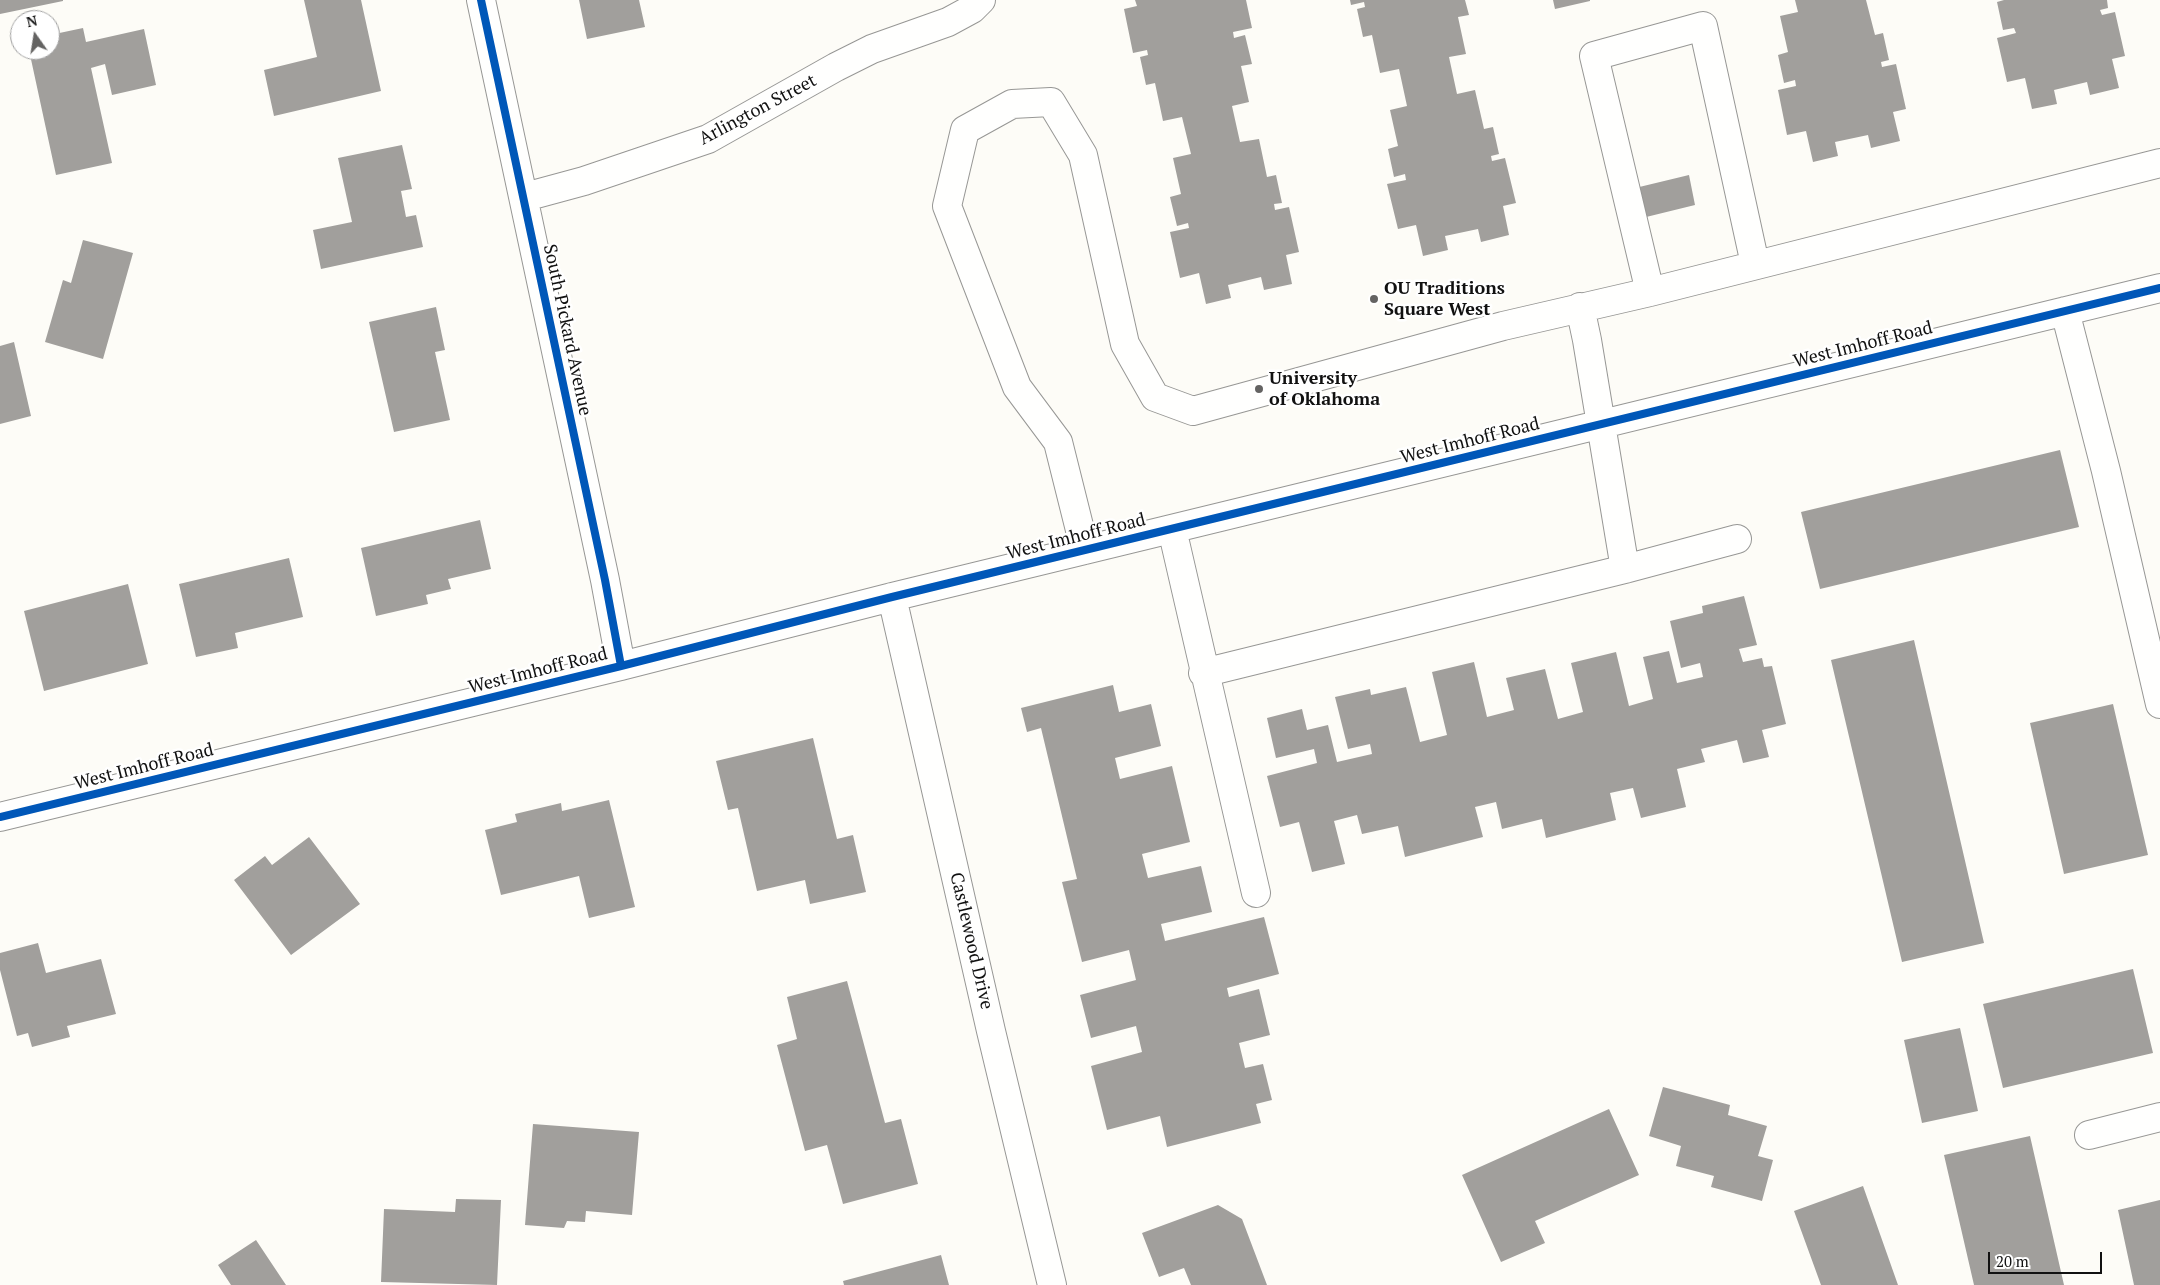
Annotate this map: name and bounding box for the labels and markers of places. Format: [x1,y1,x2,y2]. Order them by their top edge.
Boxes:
place label: OU Traditions Square West [1384,278,1505,320]
marker: OU Traditions Square West [1368,293,1380,305]
place label: University of Oklahoma [1269,368,1380,410]
marker: University of Oklahoma [1253,383,1265,395]

